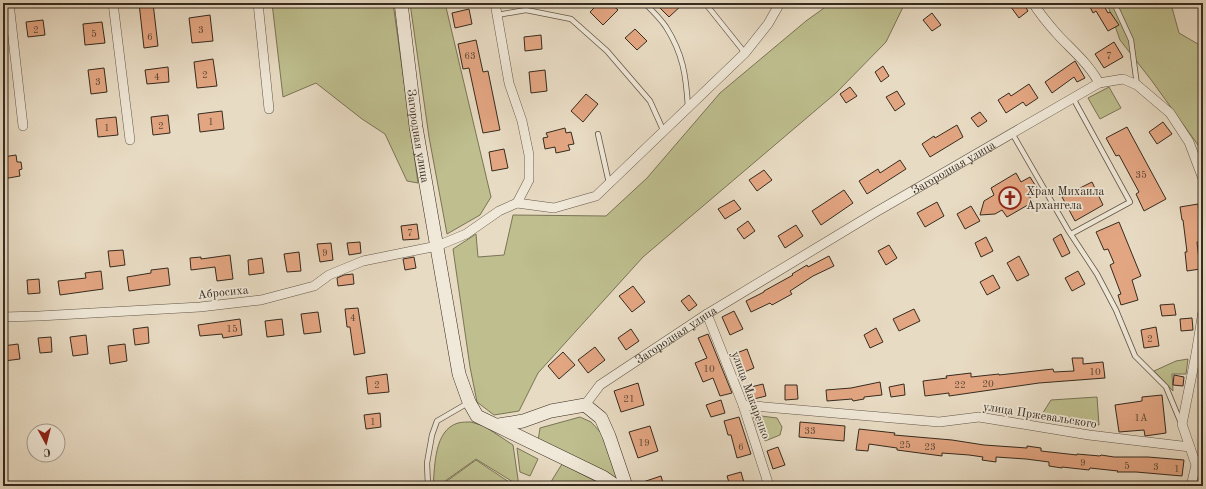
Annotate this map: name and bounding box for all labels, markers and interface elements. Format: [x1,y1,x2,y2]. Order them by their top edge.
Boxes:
house number: 2 [33,25,39,35]
house number: 3 [198,25,204,35]
house number: 5 [91,29,97,39]
house number: 6 [147,32,153,42]
house number: 63 [464,51,476,61]
house number: 7 [1106,51,1112,61]
house number: 2 [202,70,208,80]
house number: 4 [154,72,160,82]
house number: 3 [95,77,101,87]
street label: Загородная улица [404,88,431,184]
house number: 1 [208,117,214,127]
house number: 2 [158,121,164,131]
house number: 1 [104,123,110,133]
street label: Загородная улица [910,139,998,197]
house number: 35 [1135,170,1147,180]
church icon: Храм Михаила Архангела [997,185,1023,211]
place label: Храм Михаила Архангела [1026,186,1105,212]
house number: 7 [407,228,413,238]
house number: 9 [322,248,328,258]
street label: Абросиха [197,284,249,302]
street label: Загородная улица [634,305,719,367]
house number: 4 [350,313,356,323]
house number: 15 [226,324,238,334]
house number: 2 [1147,334,1153,344]
street label: улица Макаренко [729,350,771,441]
house number: 10 [703,364,715,374]
house number: 10 [1089,367,1101,377]
house number: 20 [982,379,994,389]
house number: 2 [374,380,380,390]
house number: 22 [954,380,966,390]
house number: 21 [623,394,635,404]
street label: улица Пржевальского [982,401,1098,431]
house number: 1А [1134,413,1148,423]
house number: 1 [370,417,376,427]
north arrow [26,423,66,463]
house number: 33 [804,426,816,436]
house number: 19 [638,438,650,448]
house number: 25 [899,440,911,450]
house number: 6 [738,442,744,452]
house number: 23 [924,442,936,452]
text: С [43,446,51,457]
house number: 9 [1080,458,1086,468]
house number: 5 [1124,461,1130,471]
house number: 3 [1153,462,1159,472]
house number: 1 [1174,464,1180,474]

